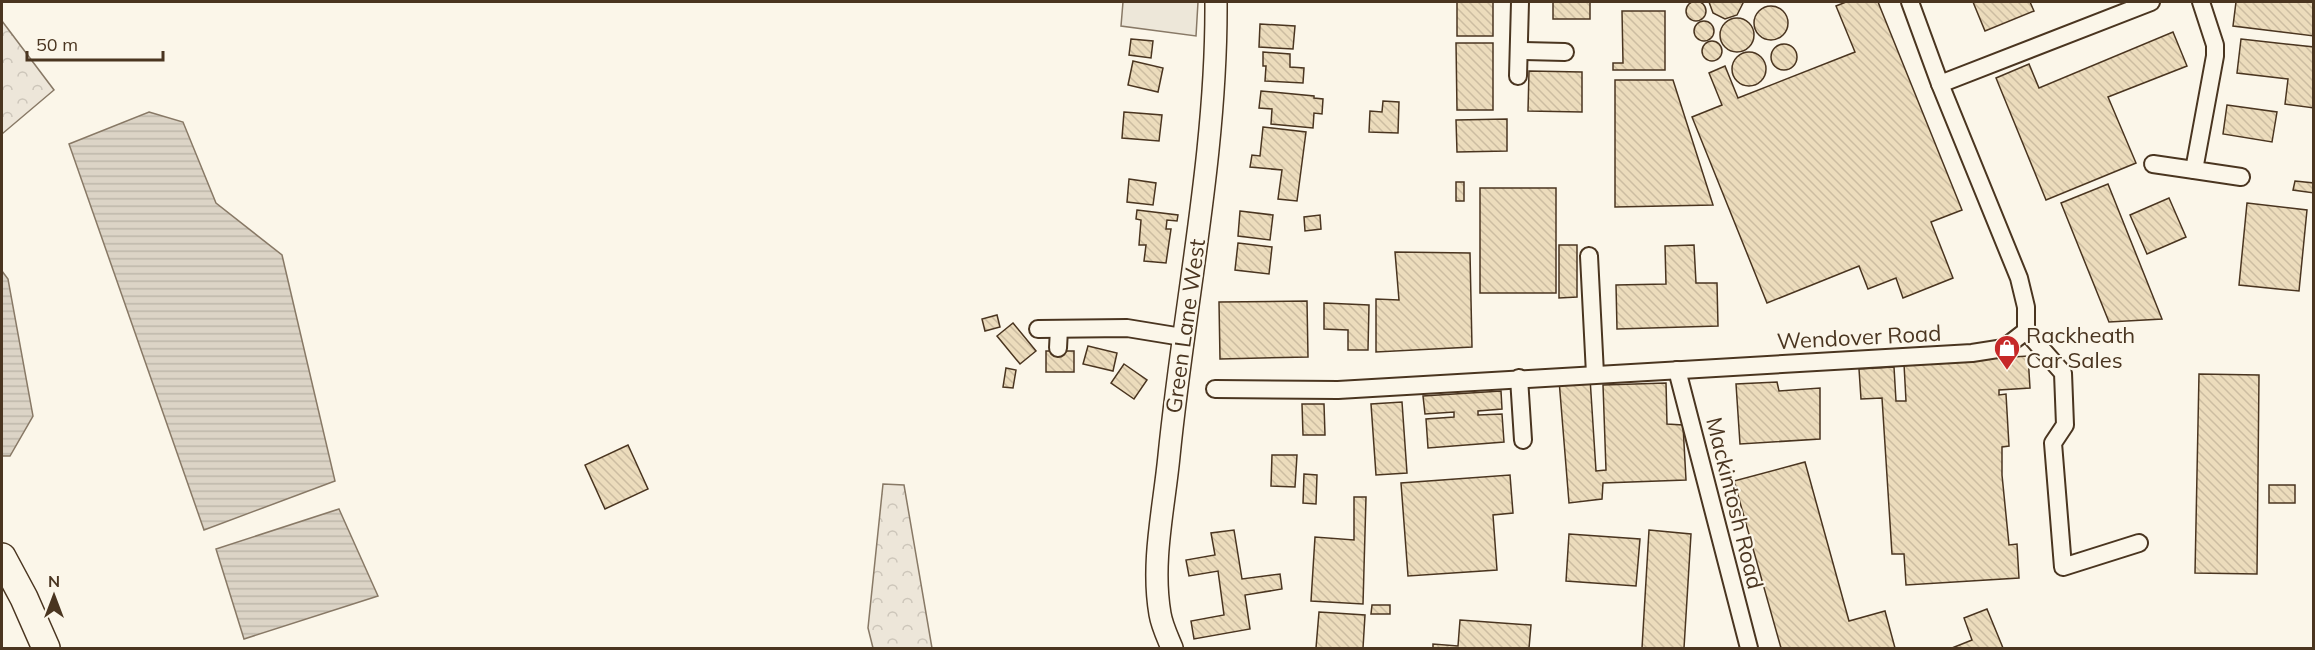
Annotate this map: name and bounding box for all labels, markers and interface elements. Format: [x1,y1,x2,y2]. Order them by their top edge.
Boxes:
scale bar [27,24,164,62]
text: 50 m [36,33,78,56]
street label: Green Lane West [1159,237,1211,415]
street label: Wendover Road [1776,319,1942,355]
place label: Rackheath Car Sales [2026,321,2135,374]
shop icon: Rackheath Car Sales [1992,333,2022,371]
street label: Mackintosh Road [1700,414,1770,592]
north arrow [24,566,84,626]
text: N [48,571,60,591]

